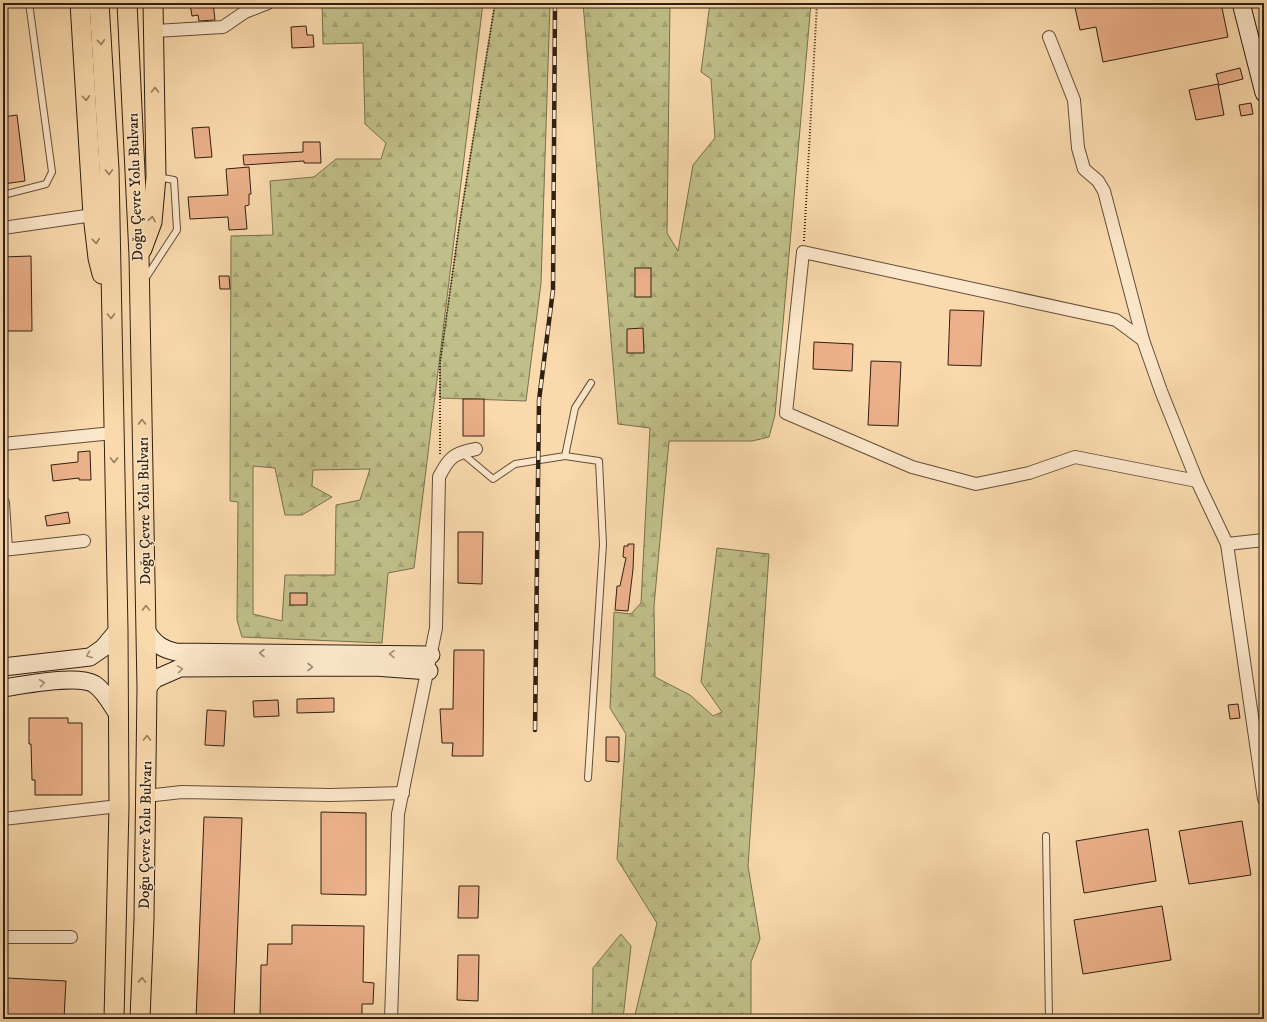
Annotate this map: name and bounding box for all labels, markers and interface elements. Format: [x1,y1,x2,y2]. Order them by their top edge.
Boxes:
one-way arrow [97,39,106,45]
one-way arrow [151,87,160,93]
one-way arrow [82,95,90,101]
street label: Doğu Çevre Yolu Bulvarı [123,112,148,261]
one-way arrow [105,169,113,175]
one-way arrow [147,216,156,223]
one-way arrow [91,238,100,244]
one-way arrow [107,313,115,319]
one-way arrow [138,419,146,425]
street label: Doğu Çevre Yolu Bulvarı [134,437,155,585]
one-way arrow [110,457,118,463]
one-way arrow [142,605,150,611]
one-way arrow [259,648,265,657]
one-way arrow [389,650,395,658]
one-way arrow [86,651,93,659]
one-way arrow [307,663,313,672]
one-way arrow [177,666,183,674]
one-way arrow [39,679,45,688]
one-way arrow [143,735,151,741]
street label: Doğu Çevre Yolu Bulvarı [135,761,156,909]
one-way arrow [137,977,146,983]

